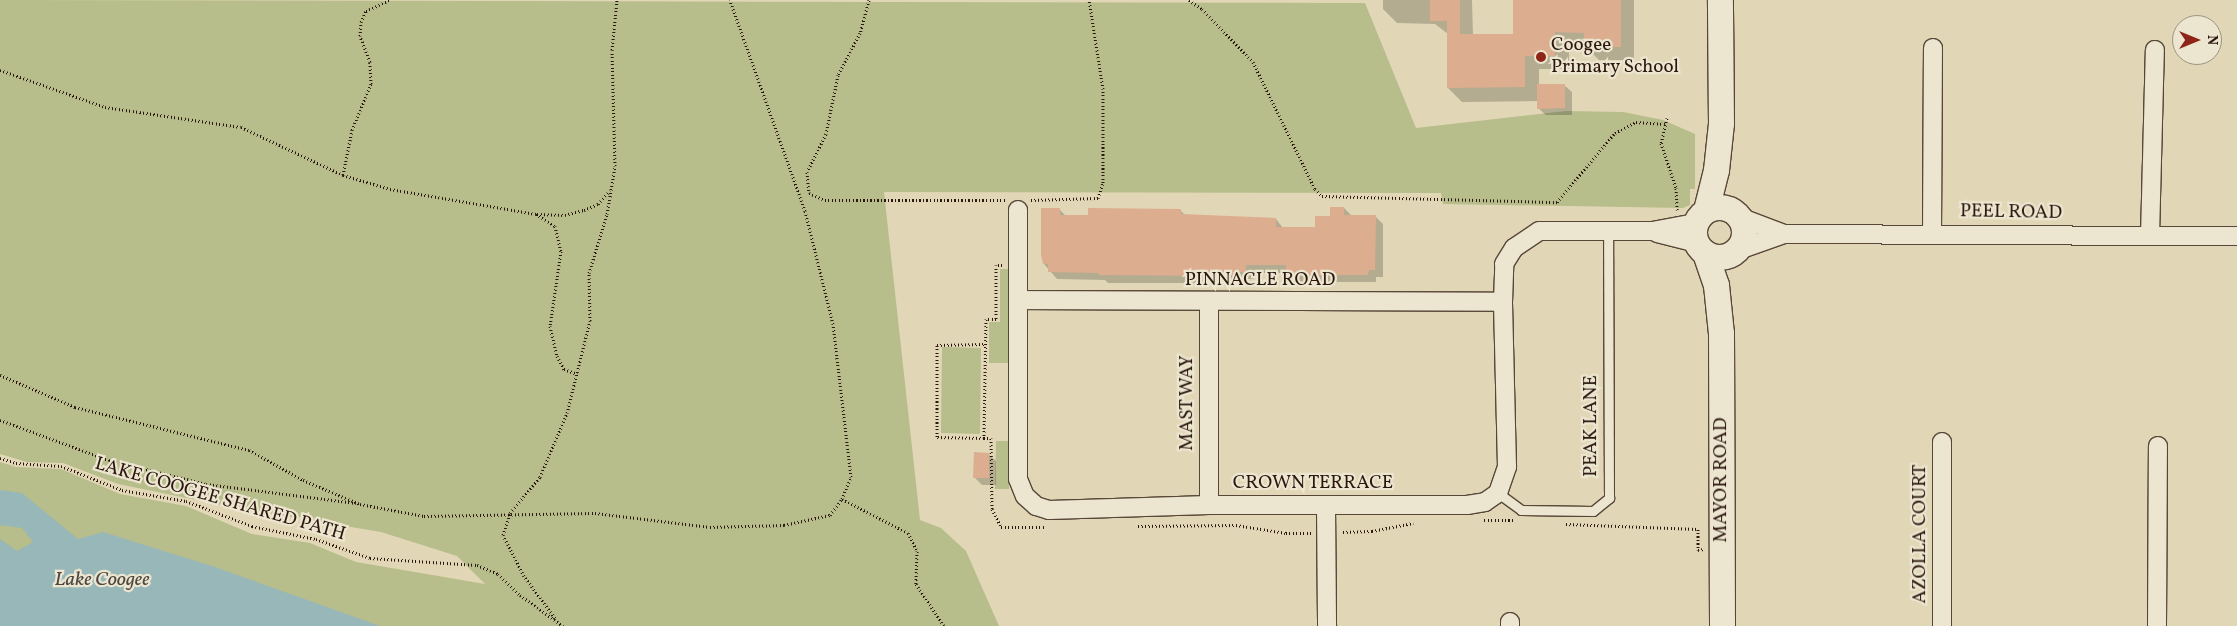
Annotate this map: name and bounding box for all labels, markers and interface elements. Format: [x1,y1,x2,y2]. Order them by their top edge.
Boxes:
north arrow [2172,15,2222,65]
place label: Coogee Primary School [1551,35,1680,79]
text: N [2202,35,2221,45]
marker: Coogee Primary School [1535,51,1547,63]
street label: PEEL ROAD [1960,201,2062,225]
street label: PINNACLE ROAD [1185,270,1335,292]
street label: MAST WAY [1177,355,1199,451]
street label: PEAK LANE [1581,375,1603,477]
street label: MAYOR ROAD [1711,417,1733,543]
street label: LAKE COOGEE SHARED PATH [92,453,348,547]
street label: AZOLLA COURT [1910,464,1932,604]
street label: CROWN TERRACE [1233,473,1393,495]
water label: Lake Coogee [55,568,149,592]

